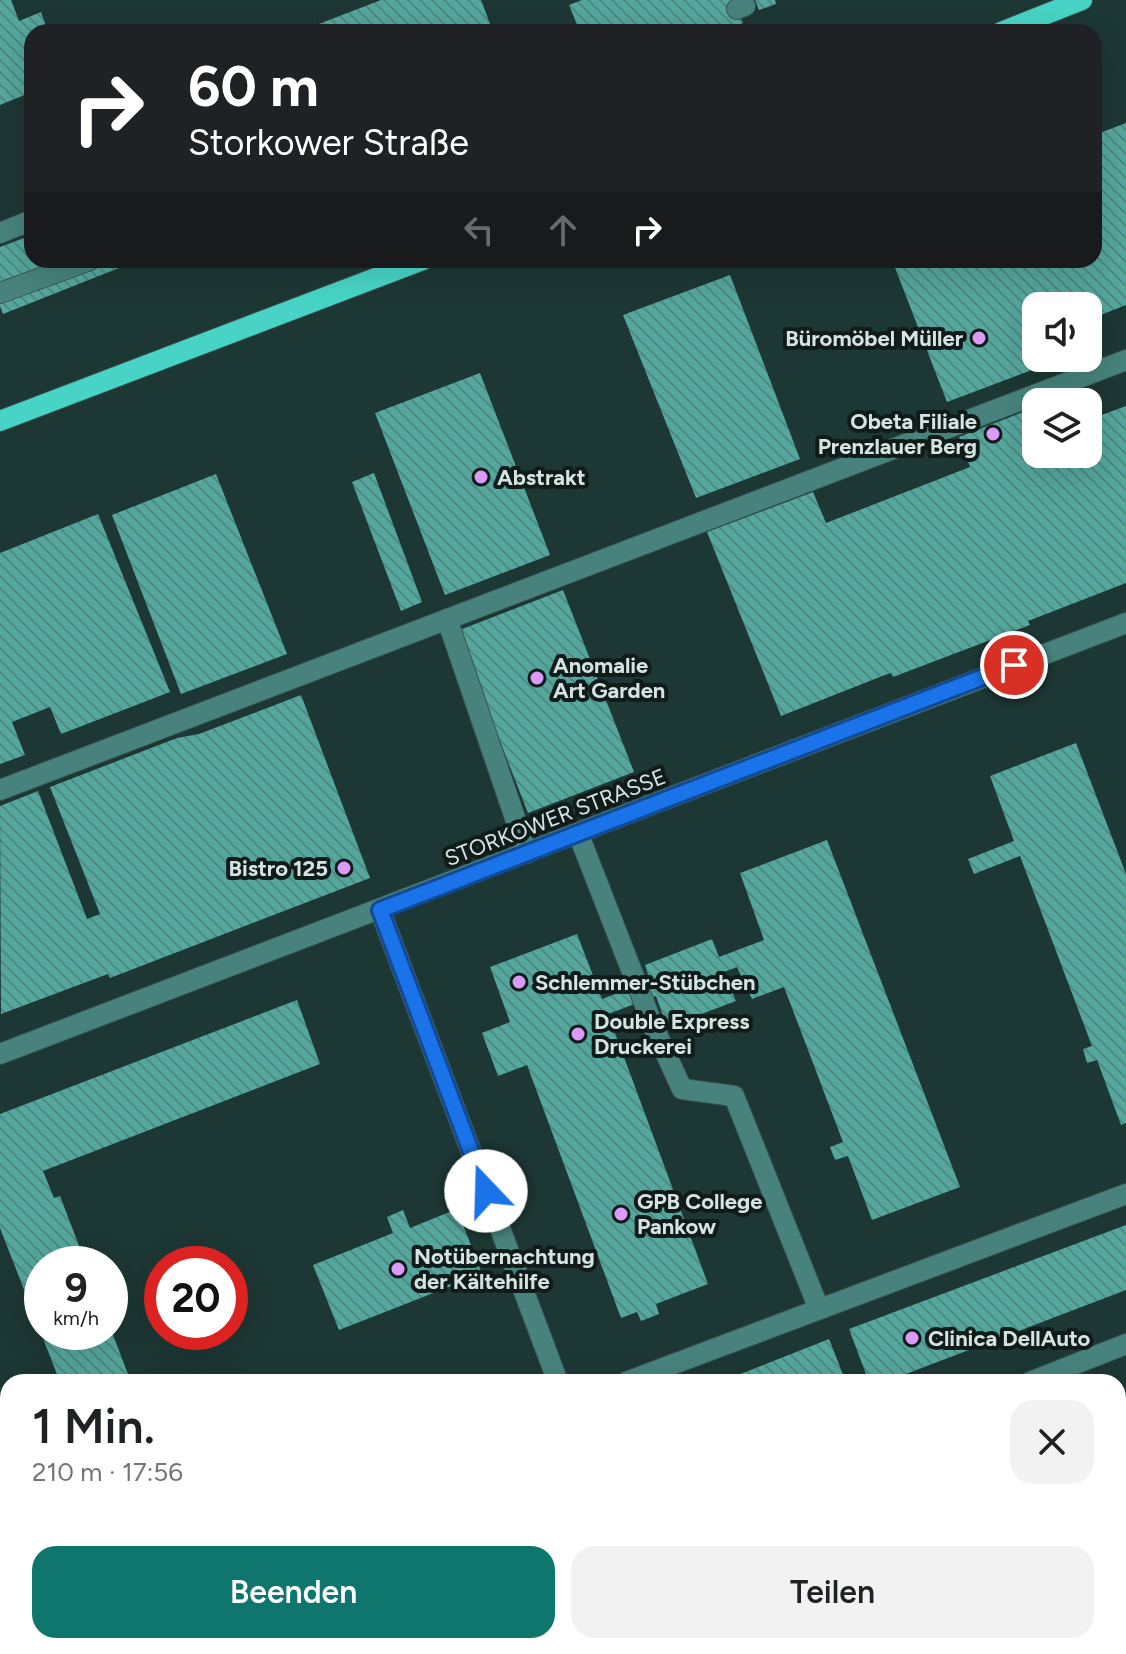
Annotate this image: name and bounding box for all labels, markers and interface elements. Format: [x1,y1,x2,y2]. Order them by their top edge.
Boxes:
text: 60 m [188,53,319,120]
icon: right [56,56,160,160]
text: Storkower Straße [188,121,469,164]
icon: left [457,208,501,252]
icon: ahead [541,208,585,252]
icon: right [625,208,669,252]
map controls [1022,292,1102,468]
button: sound [1022,292,1102,372]
place label: Büromöbel Müller [785,325,964,352]
marker: Büromöbel Müller [970,329,988,347]
button: layers [1022,388,1102,468]
place label: Obeta Filiale Prenzlauer Berg [818,408,977,460]
marker: Obeta Filiale Prenzlauer Berg [984,425,1002,443]
place label: Abstrakt [497,464,586,491]
marker: Abstrakt [472,468,490,486]
pin [980,631,1048,699]
icon: arrive [992,643,1036,687]
place label: Anomalie Art Garden [553,652,665,704]
marker: Anomalie Art Garden [528,669,546,687]
street label: STORKOWER STRASSE [441,763,670,872]
place label: Bistro 125 [229,855,328,882]
marker: Bistro 125 [335,859,353,877]
place label: Schlemmer-Stübchen [535,969,755,996]
marker: Schlemmer-Stübchen [510,973,528,991]
place label: Double Express Druckerei [594,1008,750,1060]
marker: Double Express Druckerei [569,1025,587,1043]
position arrow [444,1149,528,1233]
place label: GPB College Pankow [637,1188,762,1240]
marker: GPB College Pankow [612,1205,630,1223]
place label: Notübernachtung der Kältehilfe [414,1243,595,1295]
speed limit sign: 20 [144,1246,248,1350]
marker: Notübernachtung der Kältehilfe [389,1260,407,1278]
text: 9 [64,1264,88,1312]
text: km/h [53,1306,99,1330]
place label: Clinica DellAuto [928,1325,1091,1352]
marker: Clinica DellAuto [903,1329,921,1347]
text: 1 Min. [32,1397,155,1455]
button: close [1010,1400,1094,1484]
text: 210 m · 17:56 [32,1456,183,1488]
button: Beenden [32,1546,555,1638]
button: Teilen [571,1546,1094,1638]

